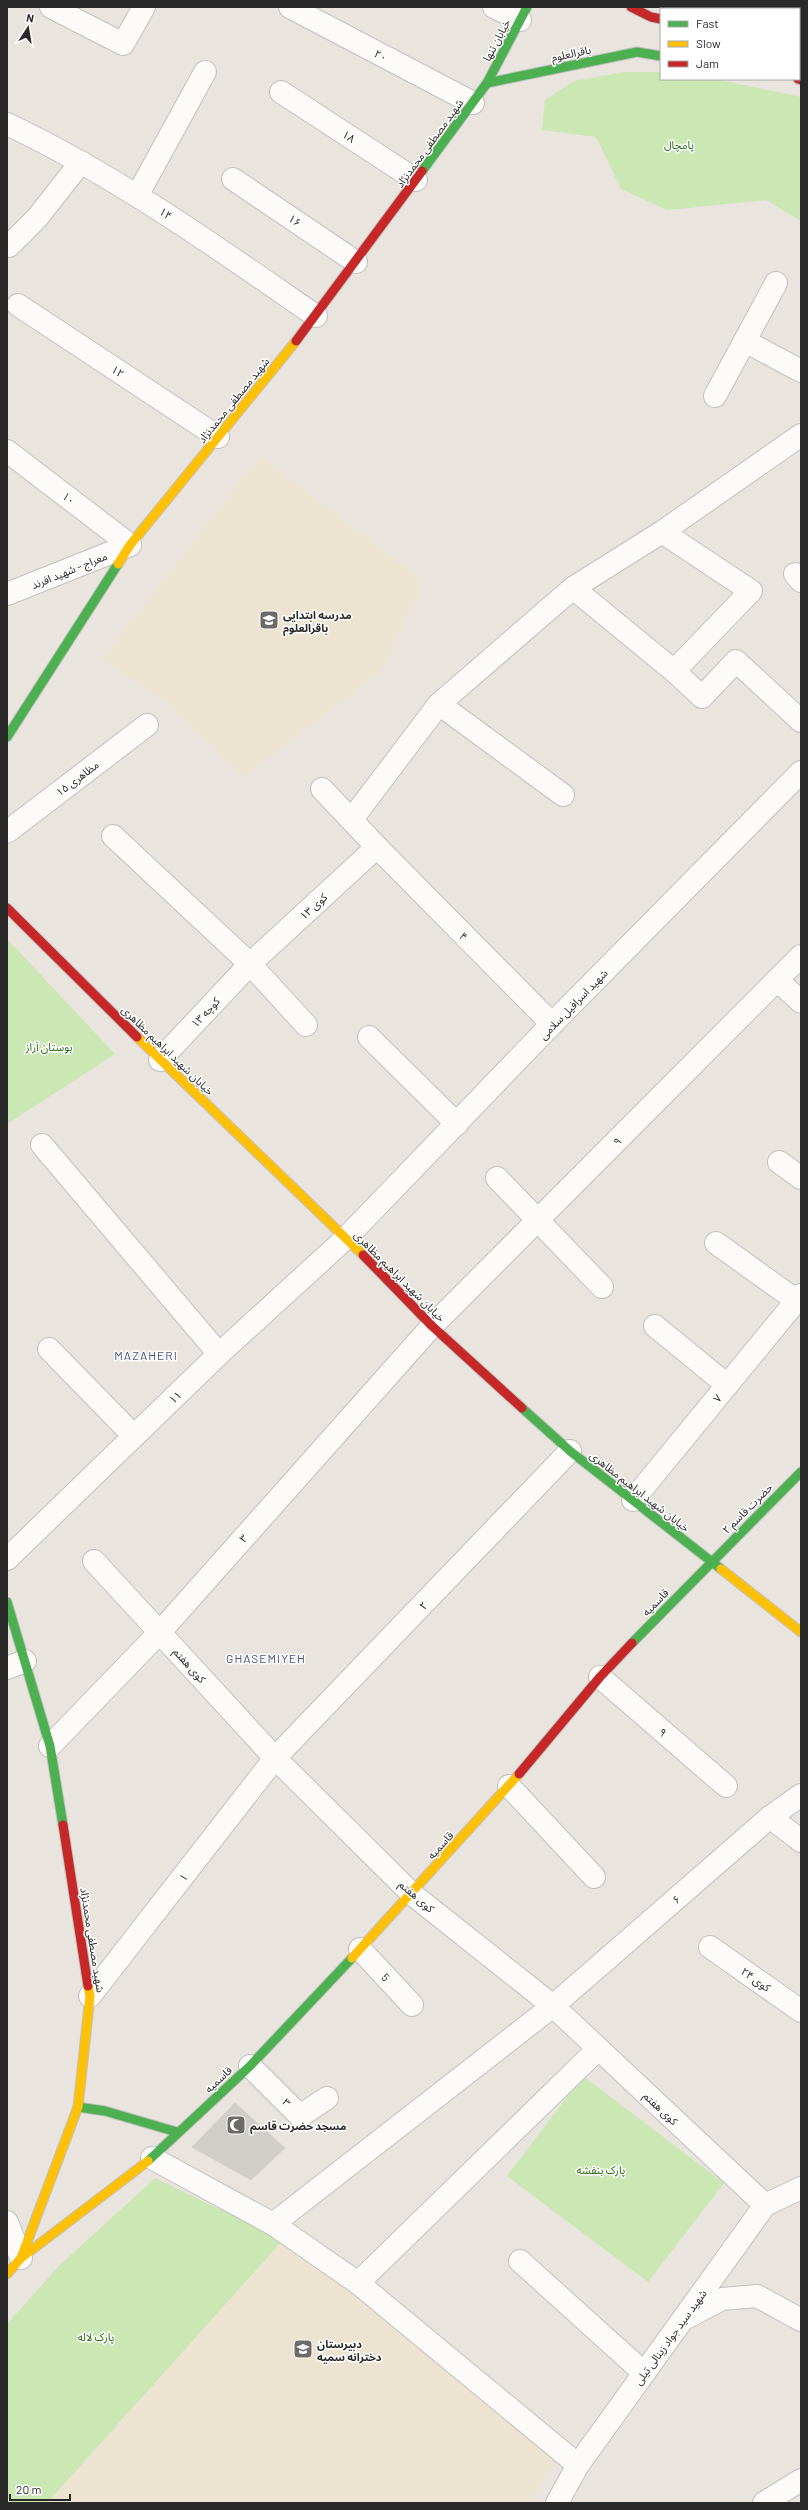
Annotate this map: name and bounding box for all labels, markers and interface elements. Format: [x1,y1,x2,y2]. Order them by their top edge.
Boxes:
north arrow [8,8,48,48]
legend [660,8,800,80]
text: N [25,11,35,25]
street label: خیابان تنها [480,16,514,64]
text: Fast [696,16,719,30]
text: Slow [696,36,721,50]
street label: باقرالعلوم [550,42,592,65]
street label: ۲۰ [372,46,390,64]
text: Jam [696,56,719,70]
street label: شهید مصطفی محمدنژاد [393,96,466,190]
street label: ۱۸ [340,127,358,145]
park label: پامچال [664,138,694,153]
street label: ۱۴ [157,204,175,222]
street label: ۱۶ [286,211,304,229]
street label: شهید مصطفی محمدنژاد [195,354,272,446]
street label: ۱۲ [109,362,127,380]
street label: ۱۰ [60,489,78,507]
street label: معراج - شهید افرند [29,549,110,593]
place label: مدرسه ابتدایی باقرالعلوم [283,608,352,637]
school or university icon: مدرسه ابتدایی باقرالعلوم [258,609,280,631]
street label: ۱۵ مظاهری [53,757,102,799]
street label: کوی ۱۳ [297,890,330,923]
street label: ۴ [457,929,471,943]
street label: شهید اسرافیل سلامی [536,966,611,1043]
street label: کوچه ۱۳ [188,994,224,1031]
street label: خیابان شهید ابراهیم مظاهری [117,1003,217,1100]
park label: بوستان آراز [25,1040,72,1054]
street label: ۹ [610,1134,624,1148]
street label: خیابان شهید ابراهیم مظاهری [350,1228,448,1327]
district label: MAZAHERI [114,1348,178,1362]
street label: ۱۱ [166,1388,184,1406]
street label: ۷ [710,1391,724,1405]
street label: خیابان شهید ابراهیم مظاهری [586,1448,693,1537]
street label: ۲ حضرت قاسم [719,1480,777,1538]
street label: ۳ [236,1531,250,1545]
street label: قاسمیه [639,1586,672,1619]
street label: ۲ [416,1598,430,1612]
street label: کوی هفتم [169,1645,209,1687]
district label: GHASEMIYEH [226,1651,306,1665]
street label: ۹ [656,1725,670,1739]
street label: قاسمیه [424,1828,457,1862]
street label: ۱ [176,1871,190,1883]
street label: کوی هفتم [395,1877,438,1917]
street label: شهید مصطفی محمدنژاد [77,1887,108,1994]
street label: ۶ [669,1892,683,1906]
street label: کوی ۲۴ [738,1964,774,1995]
street label: 5 [379,1970,393,1984]
street label: قاسمیه [202,2063,235,2096]
street label: کوی هفتم [639,2089,681,2130]
street label: ۳ [280,2095,294,2109]
mosque icon: مسجد حضرت قاسم [225,2114,247,2136]
place label: مسجد حضرت قاسم [250,2119,346,2135]
park label: پارک بنفشه [577,2163,625,2178]
street label: شهید سید جواد زینالی تیلی [631,2286,710,2388]
park label: پارک لاله [78,2330,114,2345]
place label: دبیرستان دخترانه سمیه [317,2337,382,2364]
school or university icon: دبیرستان دخترانه سمیه [292,2338,314,2360]
scale bar [10,2476,70,2502]
text: 20 m [16,2482,42,2496]

